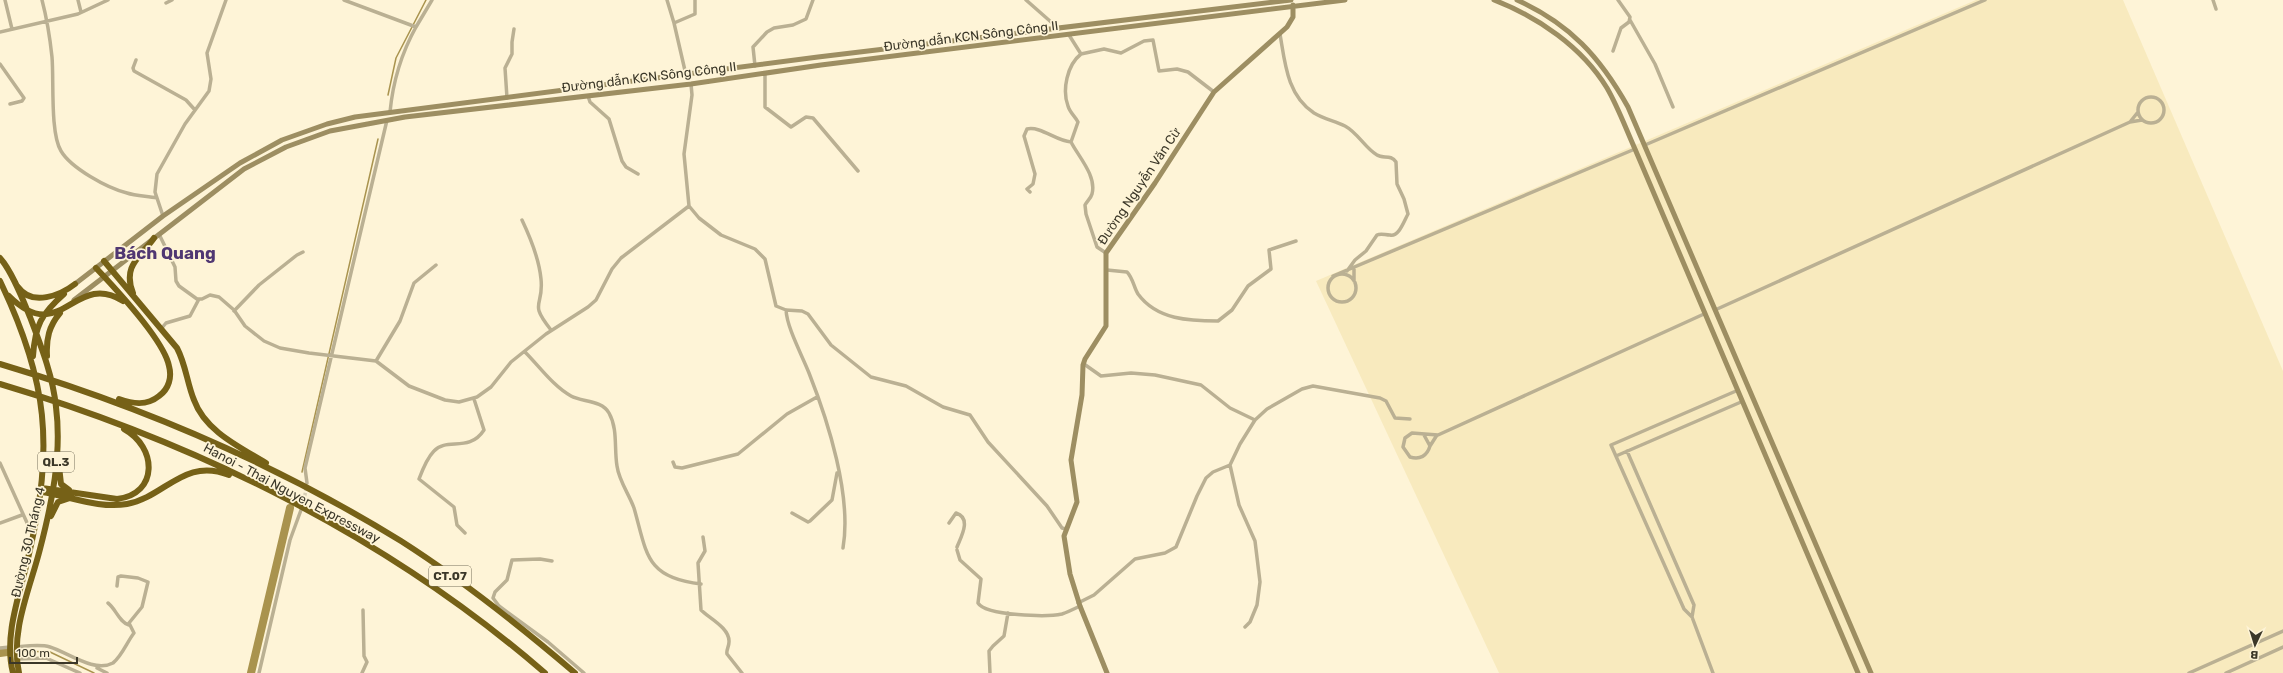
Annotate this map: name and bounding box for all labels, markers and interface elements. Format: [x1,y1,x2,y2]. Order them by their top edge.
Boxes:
street label: Đường dẫn KCN Sông Công II [883,17,1059,55]
street label: Đường dẫn KCN Sông Công II [561,58,737,96]
street label: Đường Nguyễn Văn Cừ [1094,124,1185,248]
district label: Bách Quang [114,243,216,263]
street label: Hanoi - Thai Nguyen Expressway [201,440,383,547]
road number: QL.3 [38,452,74,472]
street label: Đường 30 Tháng 4 [8,485,49,599]
road number: CT.07 [429,566,471,586]
north arrow [2235,625,2275,665]
scale bar [10,639,77,665]
text: 100 m [16,646,50,660]
text: B [2250,648,2259,661]

